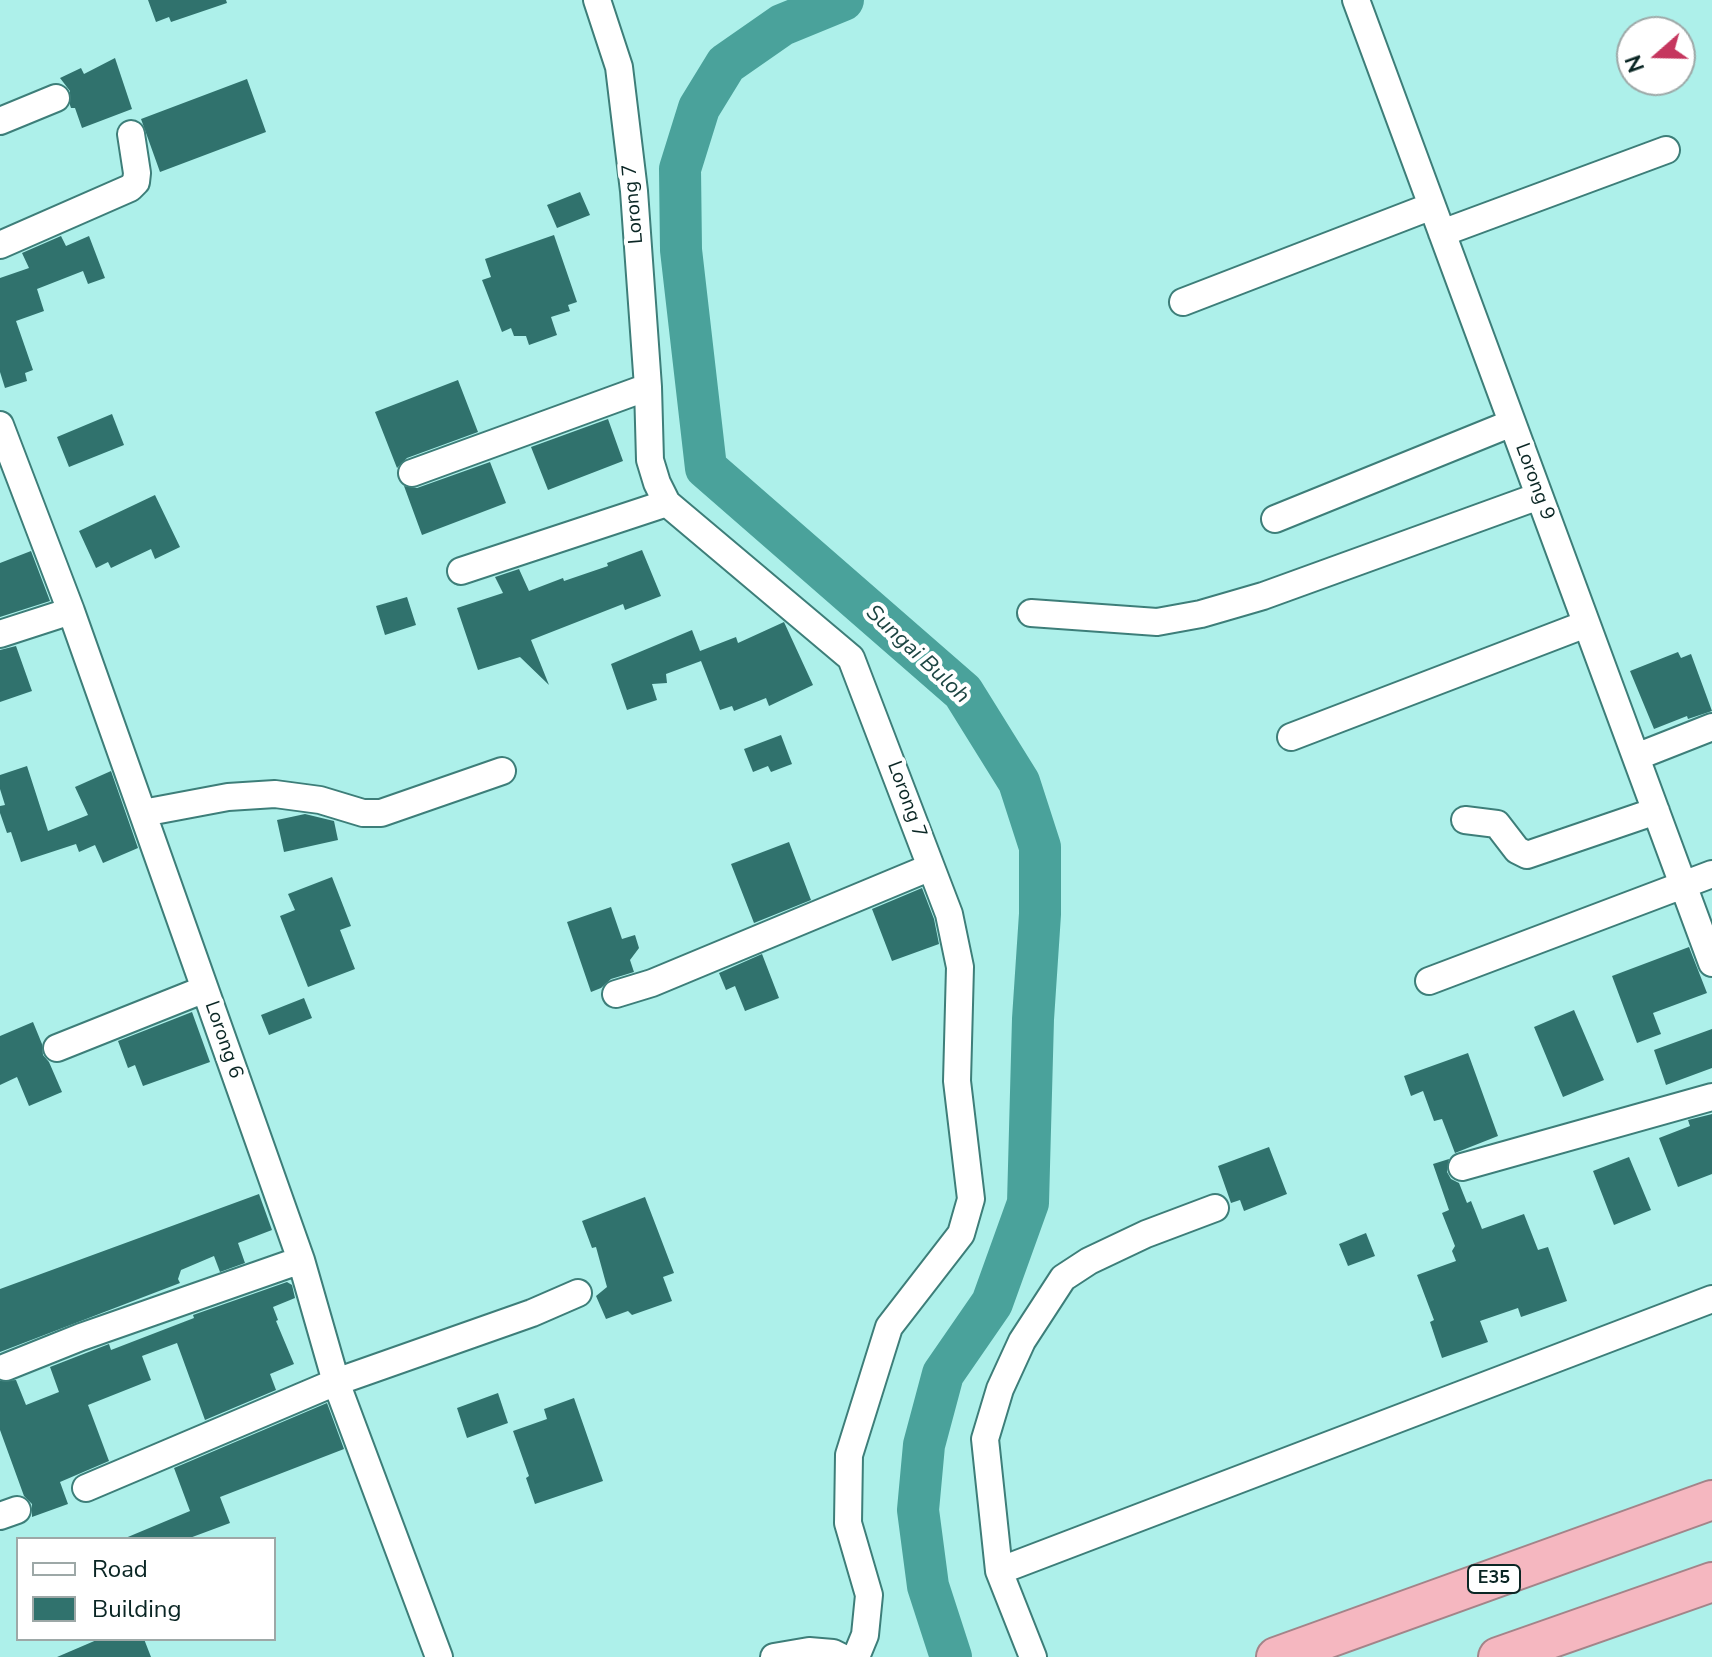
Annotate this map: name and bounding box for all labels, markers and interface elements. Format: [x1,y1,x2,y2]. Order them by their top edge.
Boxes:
north arrow [1616,16,1696,96]
text: N [1618,51,1652,76]
street label: Lorong 7 [619,163,649,245]
street label: Lorong 9 [1509,440,1559,524]
water label: Sungai Buloh [860,600,974,710]
street label: Lorong 7 [881,758,931,842]
street label: Lorong 6 [199,998,247,1082]
legend [16,1537,276,1641]
text: Road [92,1553,148,1585]
road number: E35 [1468,1565,1520,1593]
text: Building [92,1593,182,1625]

